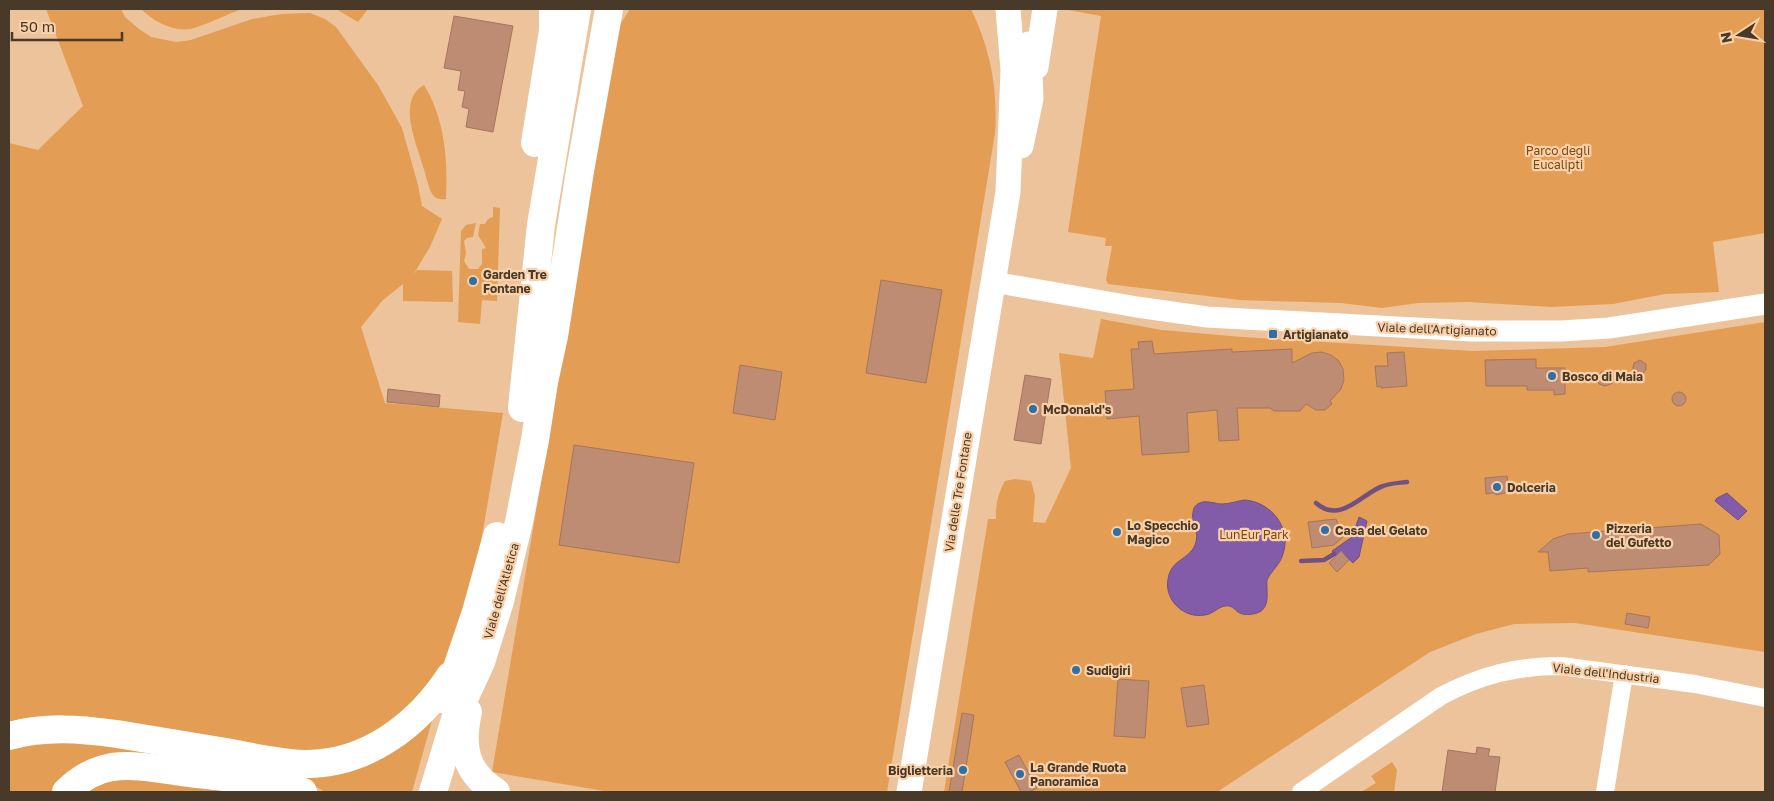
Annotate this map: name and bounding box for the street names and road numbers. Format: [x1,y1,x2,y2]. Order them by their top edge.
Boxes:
street label: Viale dell'Artigianato [1377,319,1497,339]
street label: Via delle Tre Fontane [941,431,975,553]
street label: Viale dell'Atletica [480,541,522,641]
street label: Viale dell'Industria [1552,660,1660,686]

